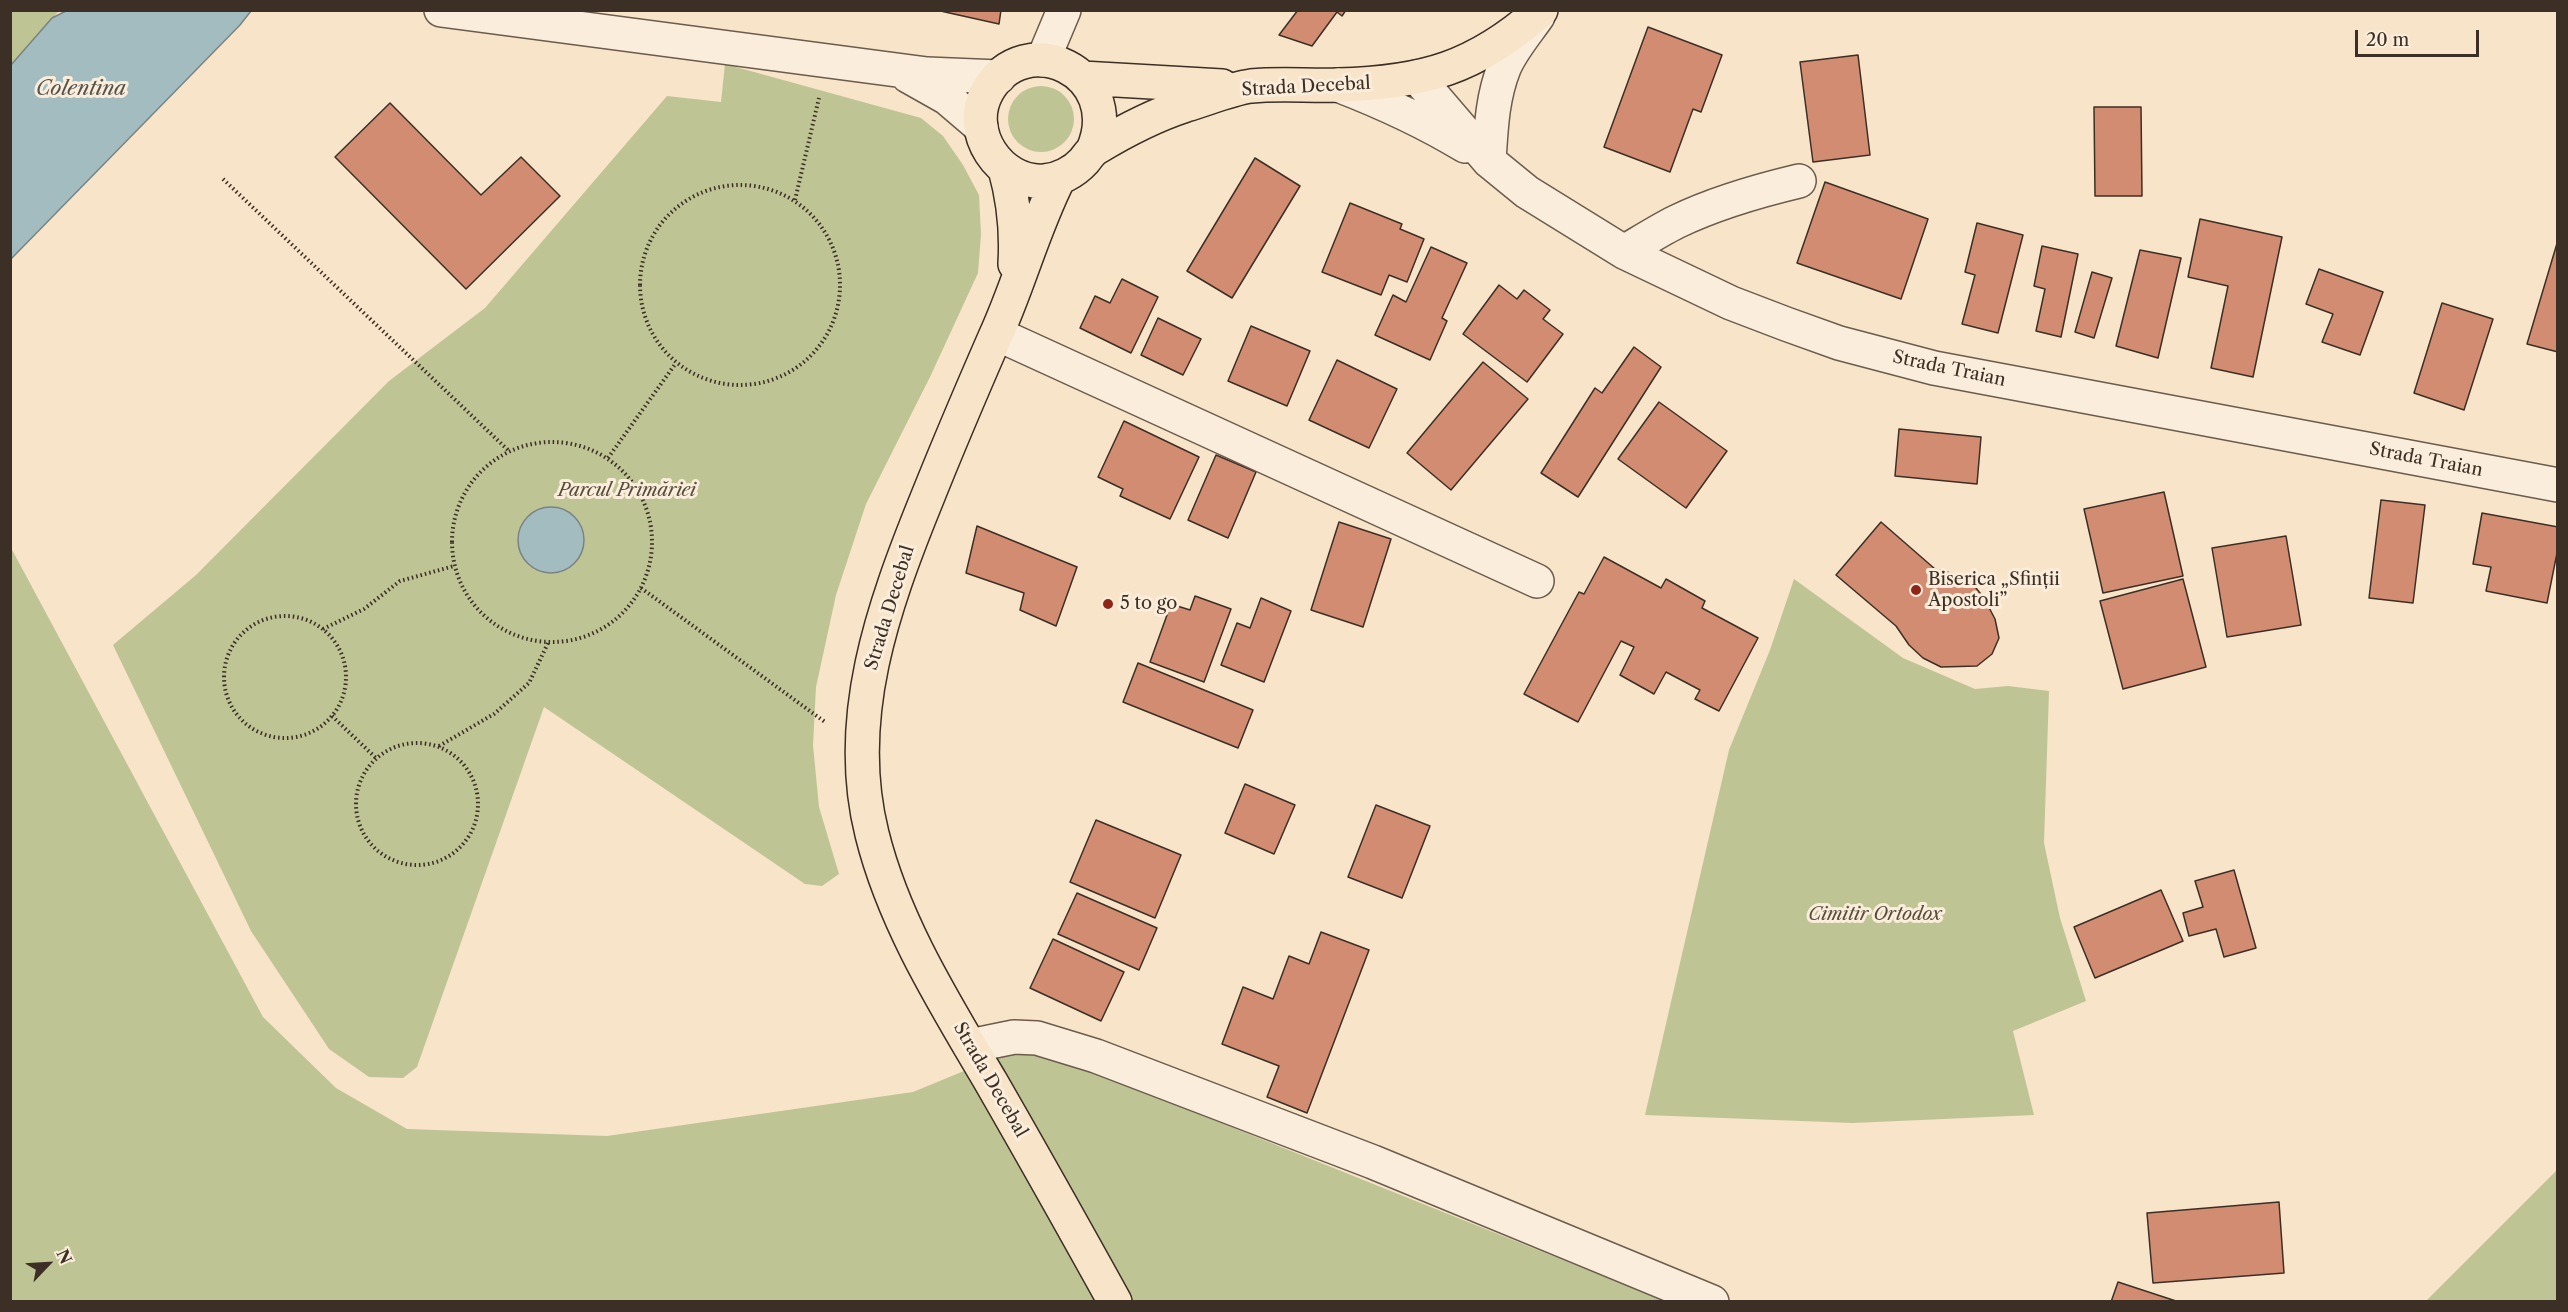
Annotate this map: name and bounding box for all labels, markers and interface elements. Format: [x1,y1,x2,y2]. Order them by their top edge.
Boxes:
scale bar [2358,18,2482,56]
text: 20 m [2366,29,2409,51]
street label: Strada Decebal [1241,73,1371,101]
water label: Colentina [36,77,126,101]
street label: Strada Traian [1891,346,2007,392]
street label: Strada Traian [2367,438,2485,482]
park label: Parcul Primăriei [558,480,696,502]
street label: Strada Decebal [861,543,919,673]
place label: Biserica „Sfinții Apostoli” [1928,569,2060,612]
marker: Biserica „Sfinții Apostoli” [1909,583,1923,597]
place label: 5 to go [1120,593,1177,615]
marker: 5 to go [1101,597,1115,611]
park label: Cimitir Ortodox [1808,904,1942,926]
street label: Strada Decebal [948,1019,1032,1141]
north arrow [18,1234,78,1294]
text: N [52,1246,76,1267]

